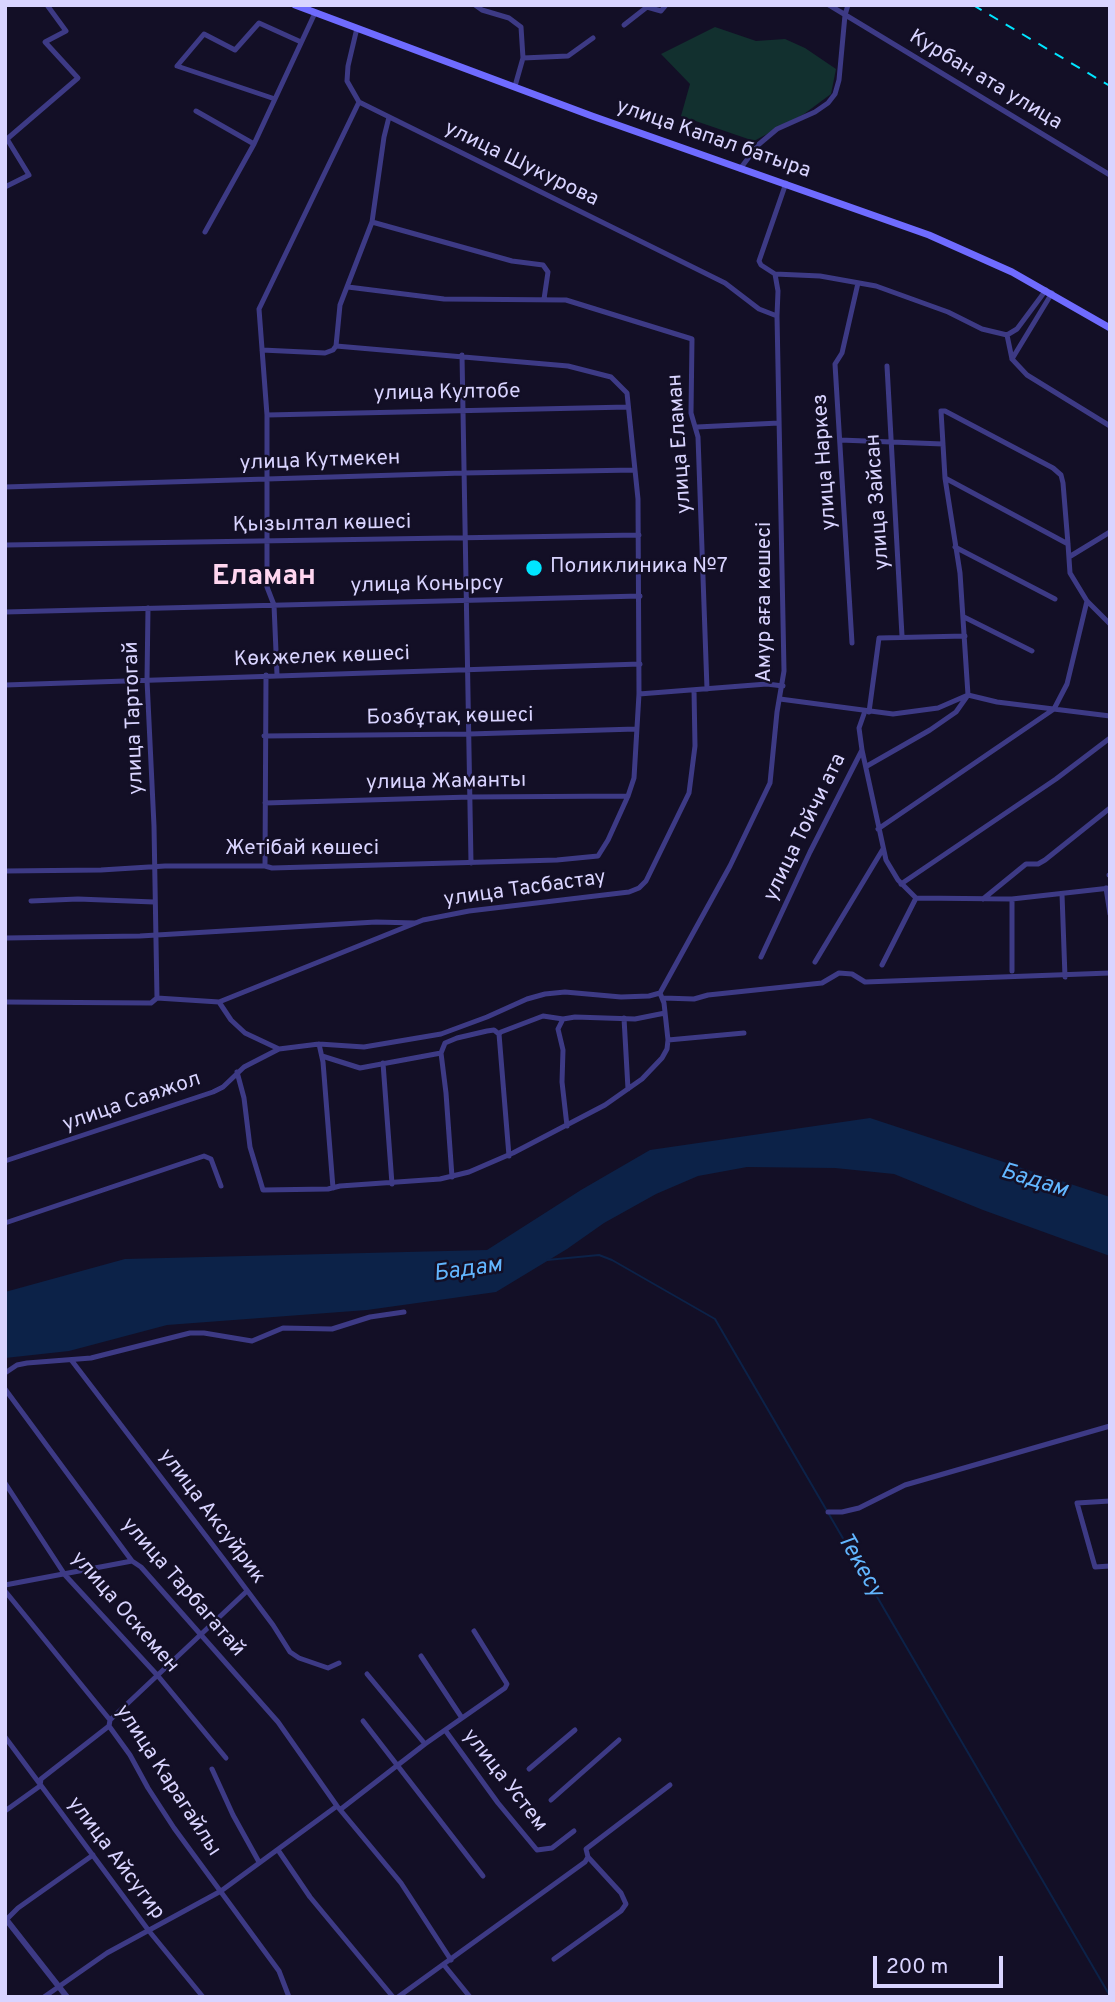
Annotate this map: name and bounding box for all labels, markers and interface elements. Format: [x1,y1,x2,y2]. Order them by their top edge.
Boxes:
street label: Курбан ата улица [904,25,1066,137]
street label: улица Капал батыра [612,95,814,185]
street label: улица Шукурова [440,117,602,213]
street label: улица Еламан [664,373,698,515]
street label: улица Култобе [373,380,521,408]
street label: улица Наркез [809,393,843,531]
street label: улица Зайсан [862,433,896,571]
street label: улица Кутмекен [239,447,401,477]
street label: Қызылтал көшесі [232,511,412,539]
street label: Амур аға көшесі [753,522,779,682]
place label: Поликлиника №7 [550,555,728,581]
marker: Поликлиника №7 [524,558,544,578]
district label: Еламан [212,561,316,595]
street label: улица Конырсу [350,572,504,600]
street label: улица Тартогай [120,641,150,795]
street label: Көкжелек көшесі [234,642,410,674]
street label: Бозбұтақ көшесі [366,704,534,732]
street label: улица Тойчи ата [759,750,853,906]
street label: улица Жаманты [366,769,526,797]
street label: Жетібай көшесі [225,837,379,863]
street label: улица Тасбастау [442,866,608,914]
street label: улица Саяжол [60,1068,204,1138]
water label: Бадам [997,1159,1071,1205]
water label: Бадам [432,1253,504,1289]
street label: улица Аксуйрик [152,1445,270,1589]
street label: улица Тарбагатай [115,1513,249,1663]
water label: Текесу [829,1529,889,1603]
street label: улица Оскемен [64,1547,184,1679]
street label: улица Карагайлы [109,1701,225,1861]
street label: улица Устем [456,1725,552,1837]
street label: улица Айсугир [61,1793,169,1925]
scale bar [877,1942,1006,1986]
text: 200 m [886,1954,948,1981]

